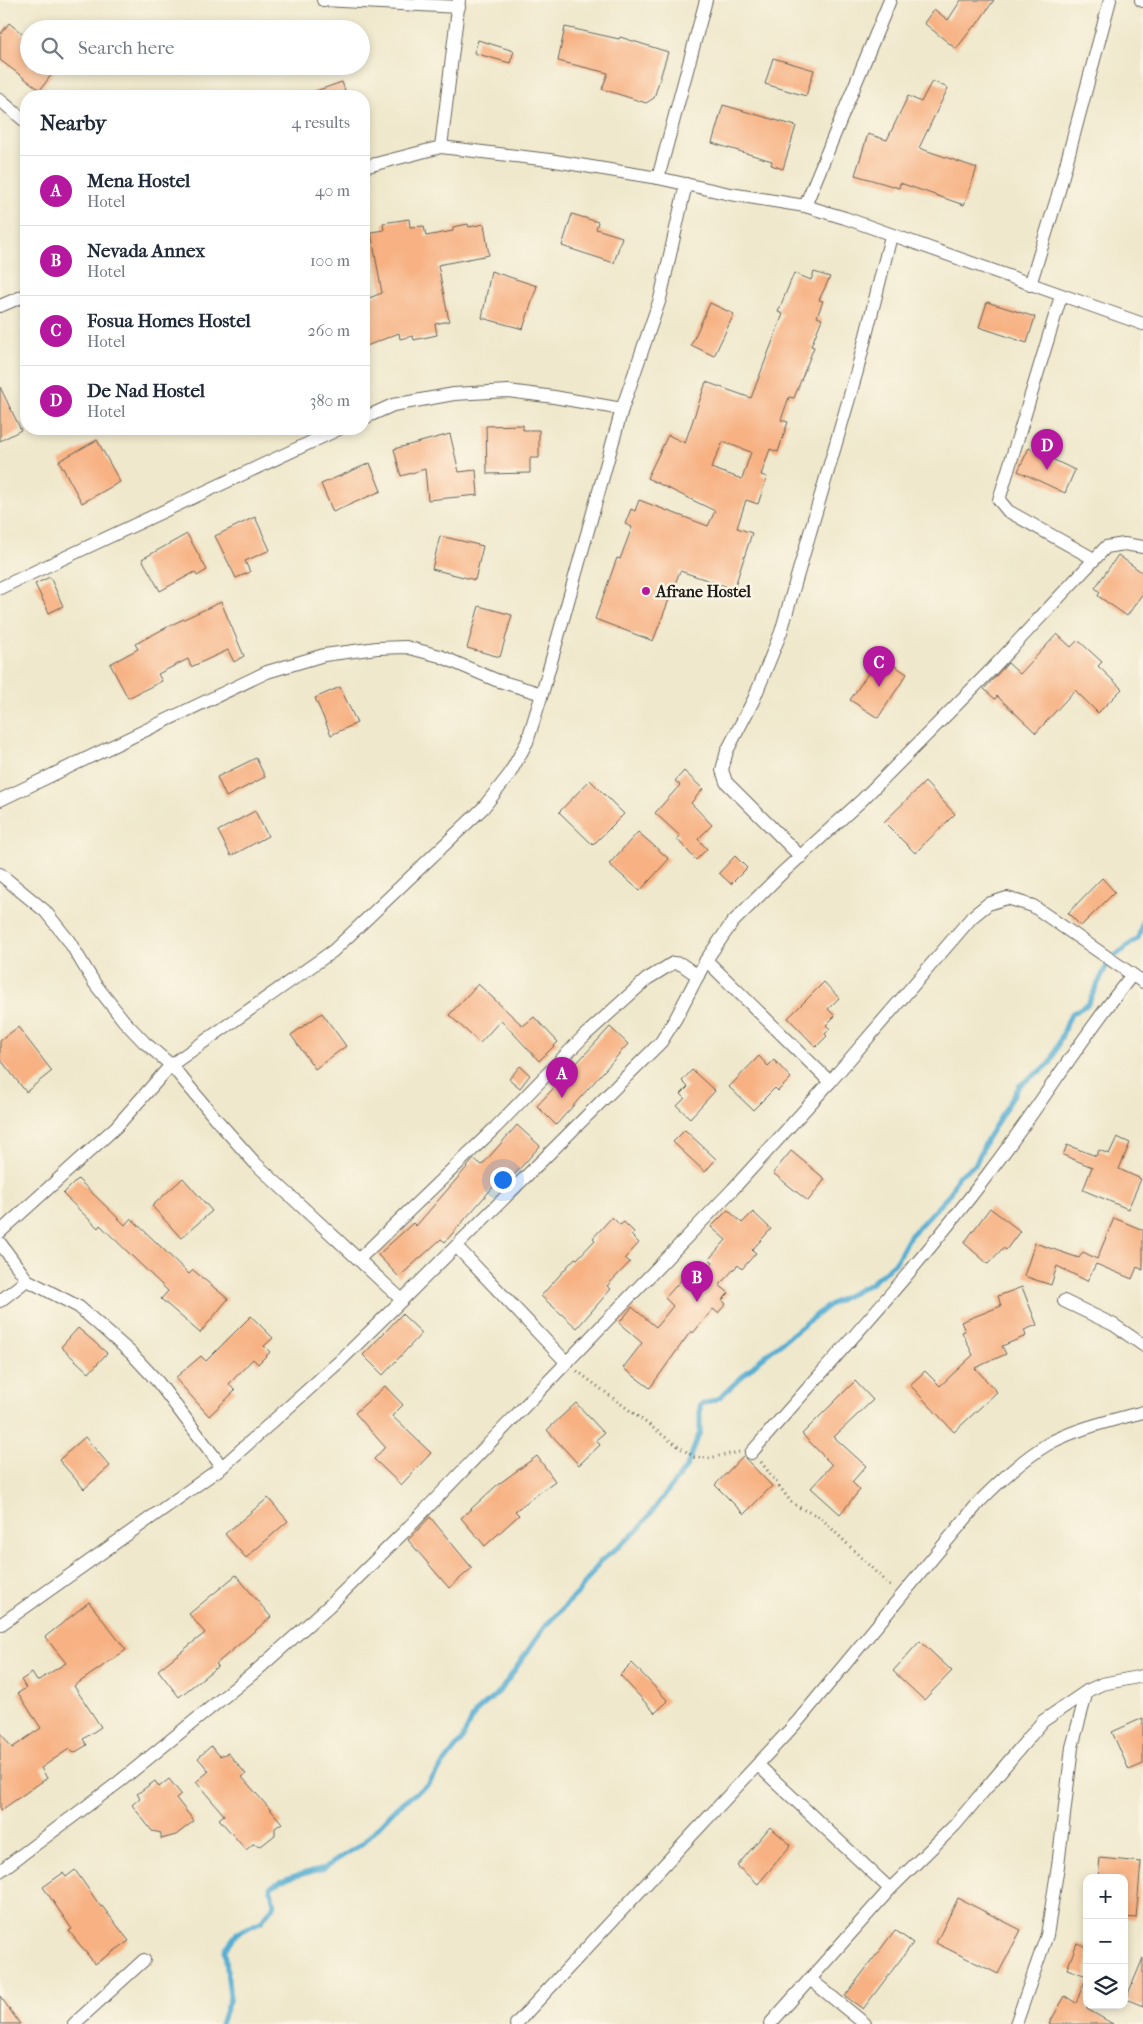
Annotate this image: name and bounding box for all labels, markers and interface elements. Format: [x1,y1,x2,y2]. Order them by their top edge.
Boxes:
search box [20,20,370,75]
icon: search [38,34,66,62]
text: Search here [78,37,174,59]
text: Nearby [40,111,106,135]
text: 4 results [292,113,350,132]
text: Mena Hostel [87,170,190,192]
text: A [51,181,61,200]
text: 40 m [315,181,350,200]
text: Hotel [87,192,125,211]
text: Nevada Annex [87,240,205,262]
text: B [51,251,61,270]
text: 100 m [310,251,350,270]
text: Hotel [87,262,125,281]
text: Fosua Homes Hostel [87,310,251,332]
text: C [51,321,61,340]
text: 260 m [308,321,350,340]
text: Hotel [87,332,125,351]
text: De Nad Hostel [87,380,205,402]
text: D [50,391,62,410]
text: 380 m [310,391,350,410]
text: Hotel [87,402,125,421]
pin: D [1031,429,1063,470]
place label: Afrane Hostel [655,582,751,601]
marker: Afrane Hostel [640,585,652,597]
pin: C [863,646,895,687]
pin: A [546,1057,578,1098]
your location [490,1167,516,1193]
pin: B [681,1261,713,1302]
map controls [1083,1874,1128,2009]
button: + [1083,1874,1128,1919]
button: − [1083,1919,1128,1964]
button: layers [1083,1964,1128,2009]

